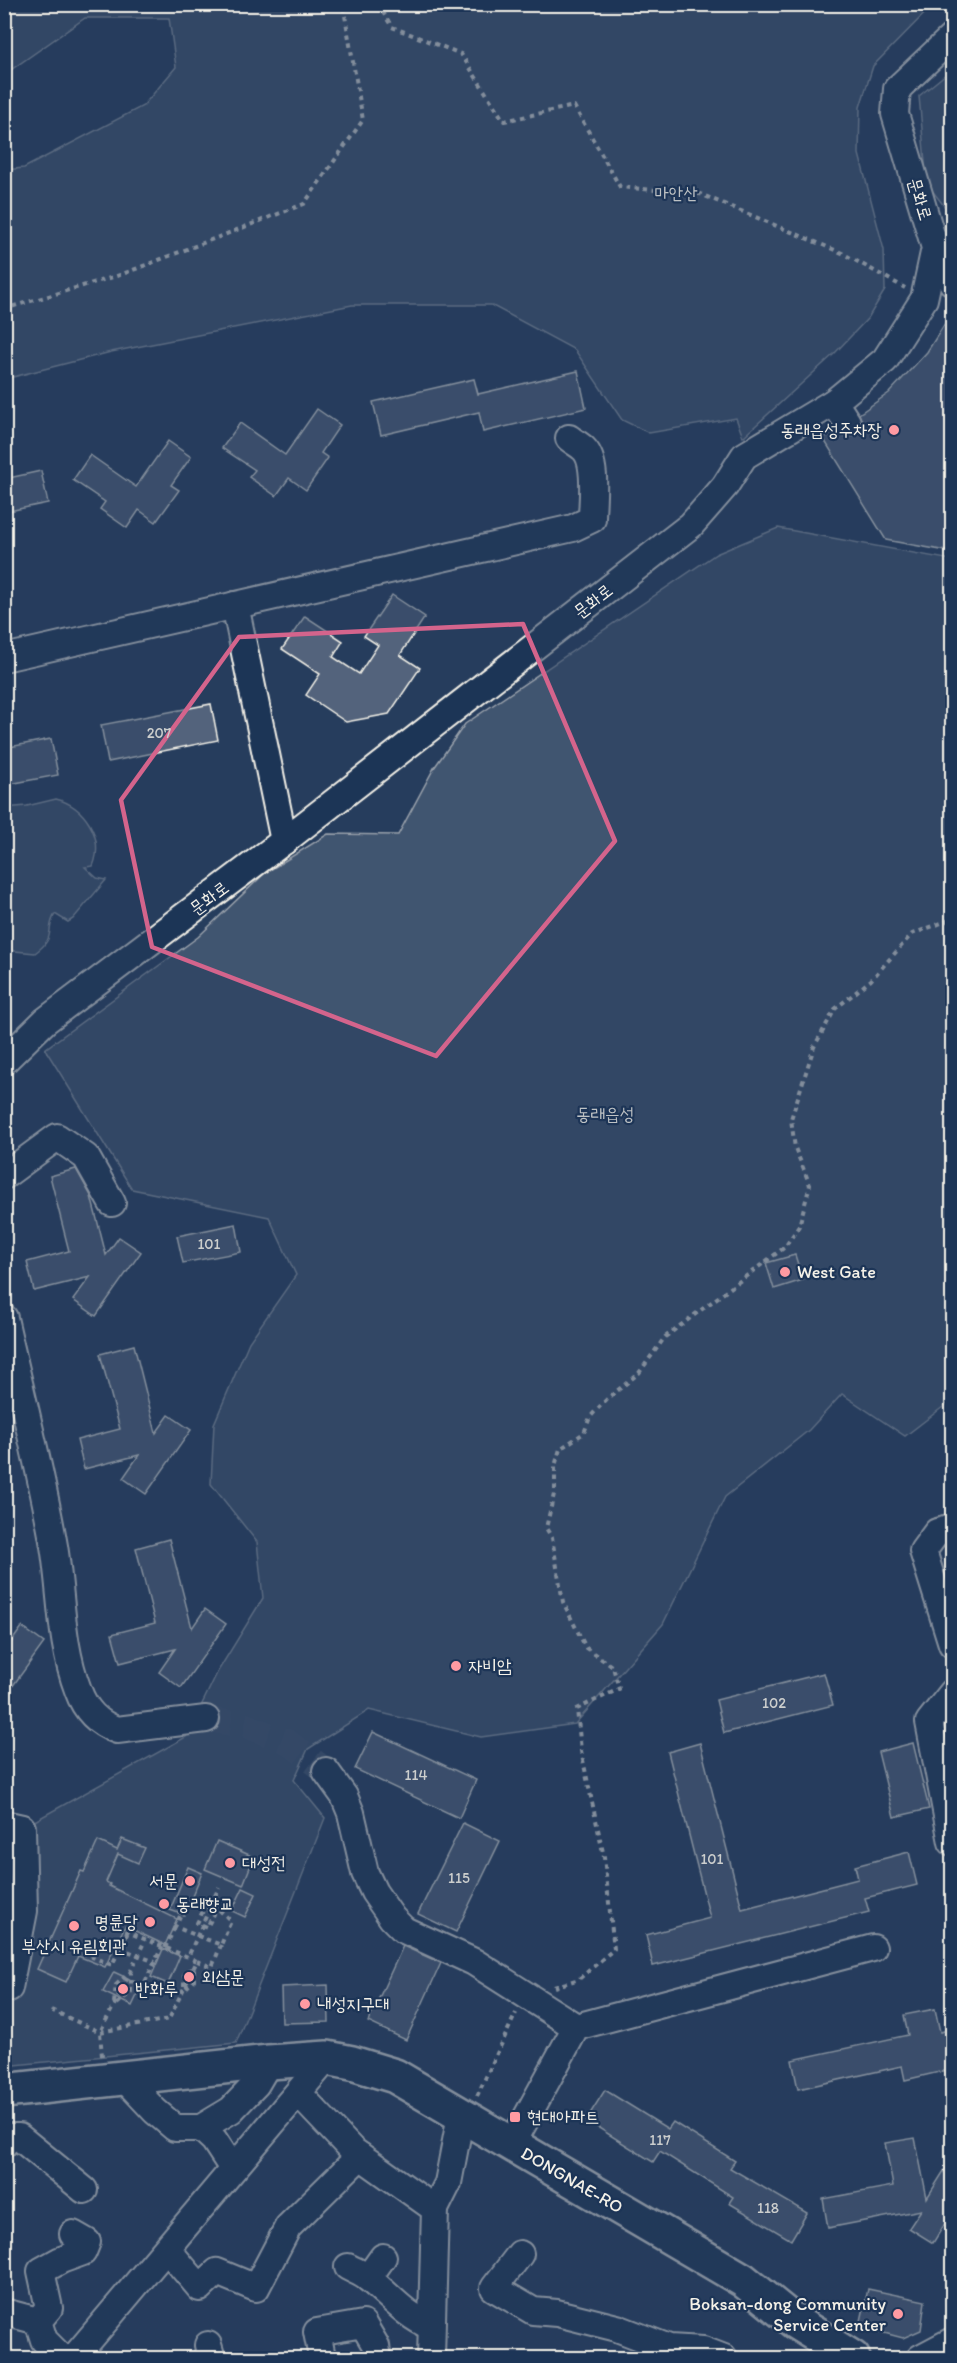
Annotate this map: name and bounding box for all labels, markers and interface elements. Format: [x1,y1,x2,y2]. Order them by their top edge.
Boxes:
street label: 문화로 [903,175,937,223]
park label: 마안산 [654,182,698,204]
place label: 동래읍성주차장 [781,419,882,441]
marker: 동래읍성주차장 [887,423,901,437]
street label: 문화로 [569,579,617,623]
house number: 207 [147,724,172,742]
street label: 문화로 [185,876,233,920]
park label: 동래읍성 [576,1103,634,1125]
house number: 101 [197,1235,221,1253]
place label: West Gate [797,1261,876,1283]
marker: West Gate [778,1265,792,1279]
place label: 자비암 [468,1655,512,1677]
marker: 자비암 [449,1659,463,1673]
house number: 102 [762,1694,786,1712]
house number: 114 [405,1766,427,1784]
house number: 101 [700,1850,724,1868]
place label: 대성전 [242,1852,285,1874]
marker: 대성전 [223,1856,237,1870]
house number: 115 [448,1869,470,1887]
place label: 서문 [149,1870,178,1892]
marker: 서문 [183,1874,197,1888]
place label: 동래향교 [176,1893,234,1915]
marker: 동래향교 [157,1897,171,1911]
place label: 명륜당 [95,1911,139,1933]
marker: 명륜당 [143,1915,157,1929]
marker: 부산시 유림회관 [67,1919,81,1933]
place label: 부산시 유림회관 [21,1935,127,1957]
place label: 외삼문 [201,1966,244,1988]
marker: 외삼문 [182,1970,196,1984]
place label: 반화루 [135,1978,178,2000]
marker: 반화루 [116,1982,130,1996]
place label: 내성지구대 [317,1993,389,2015]
marker: 내성지구대 [298,1997,312,2011]
place label: 현대아파트 [527,2106,599,2128]
marker: 현대아파트 [508,2110,522,2124]
house number: 117 [649,2131,671,2149]
street label: DONGNAE-RO [517,2142,627,2218]
house number: 118 [757,2199,779,2217]
place label: Boksan-dong Community Service Center [689,2293,887,2336]
marker: Boksan-dong Community Service Center [891,2307,905,2321]

